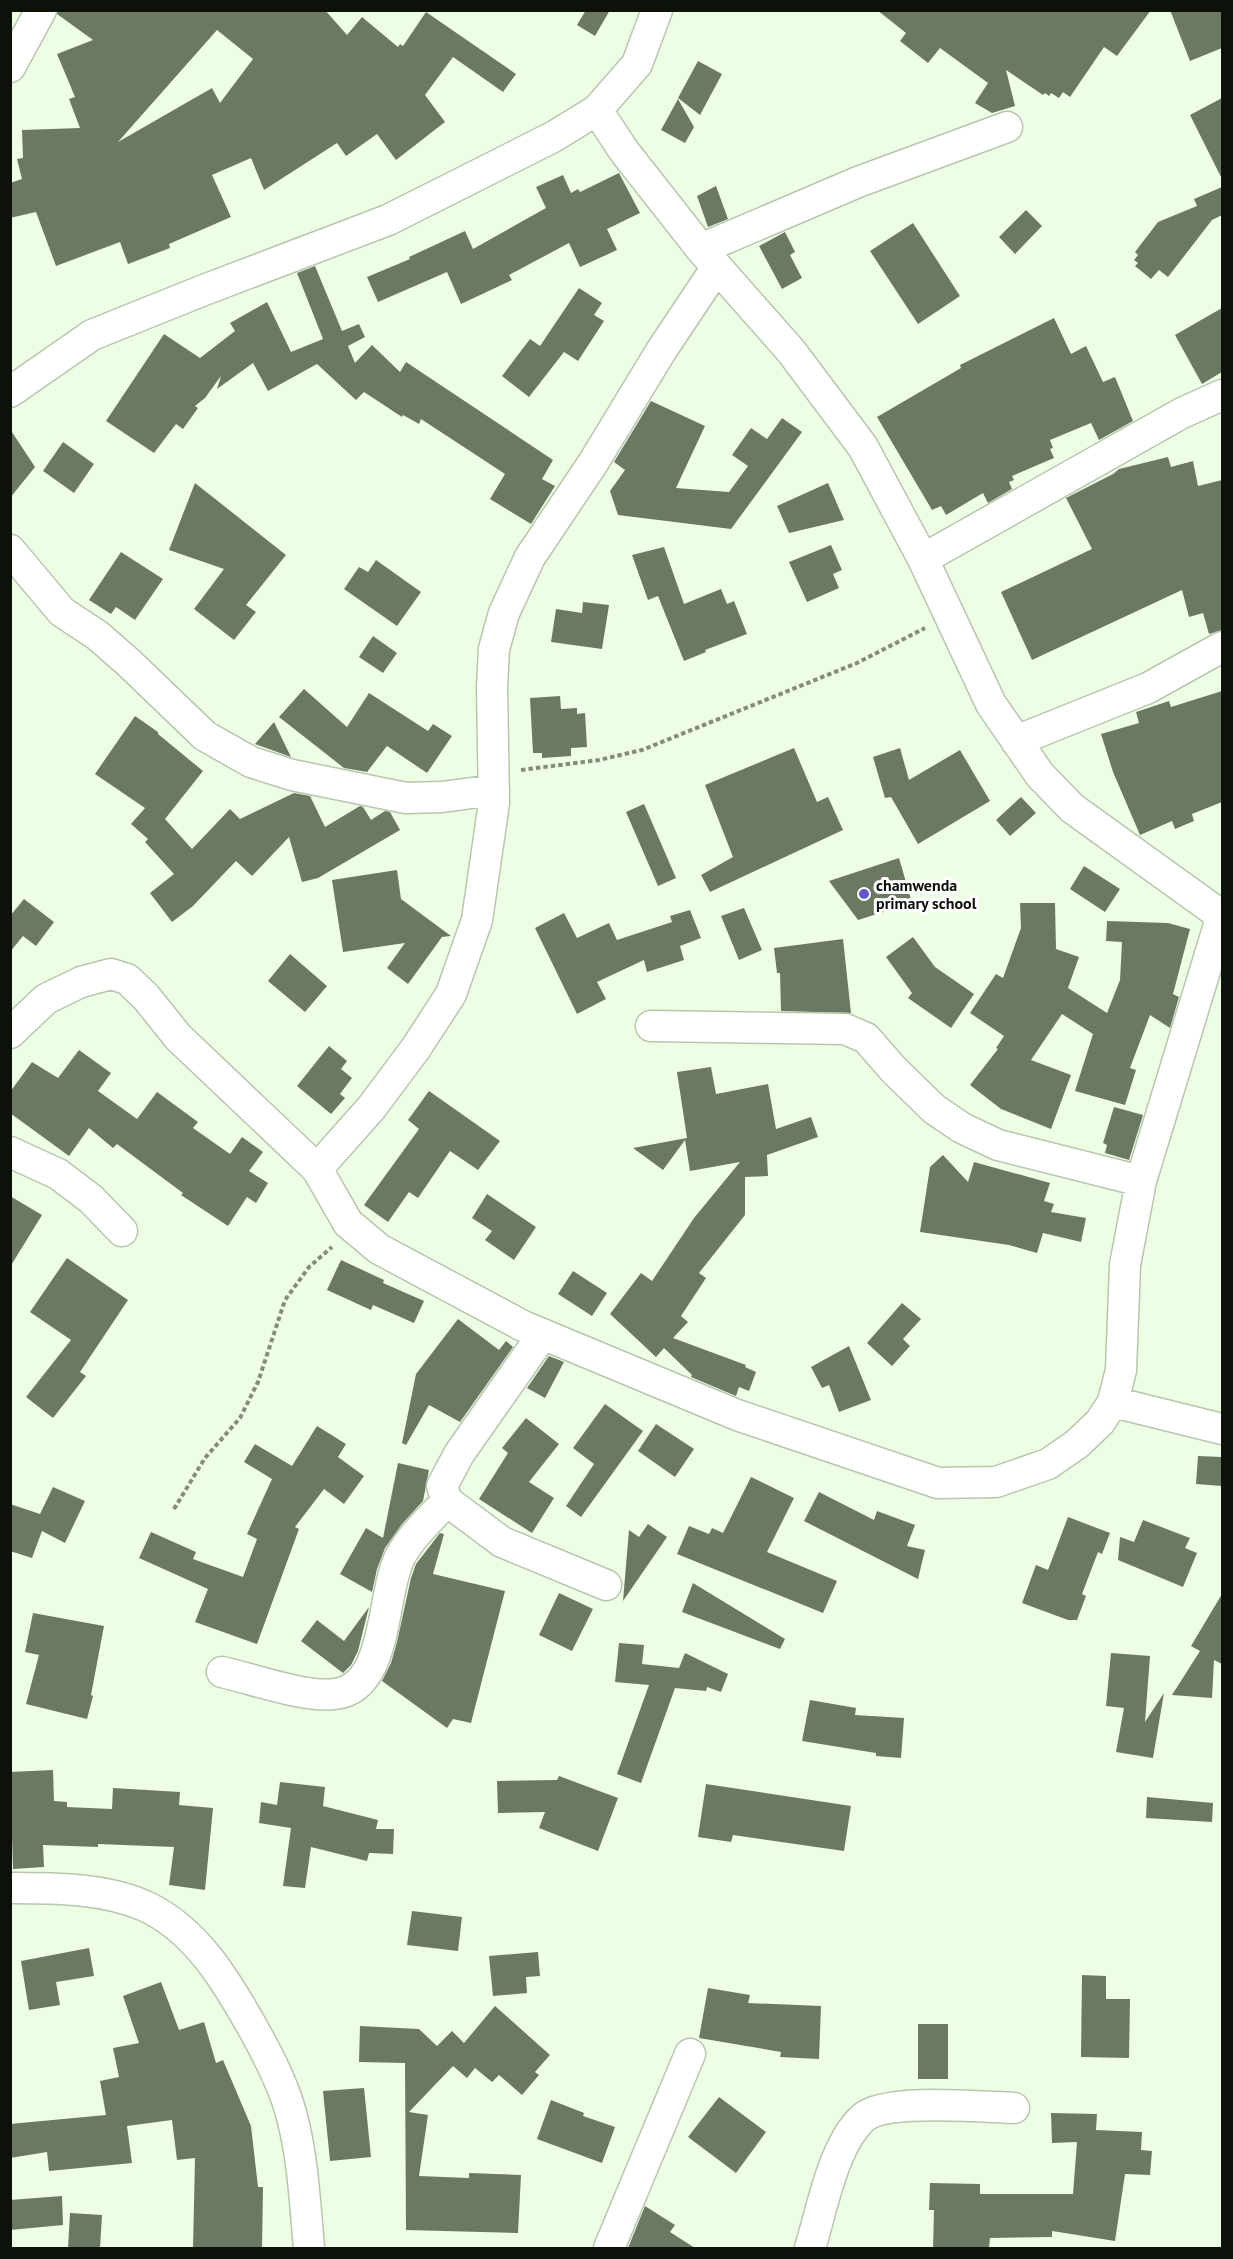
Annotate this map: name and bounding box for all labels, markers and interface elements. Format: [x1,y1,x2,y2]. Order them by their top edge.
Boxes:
place label: chamwenda primary school [876,875,977,913]
marker: chamwenda primary school [857,887,871,901]

